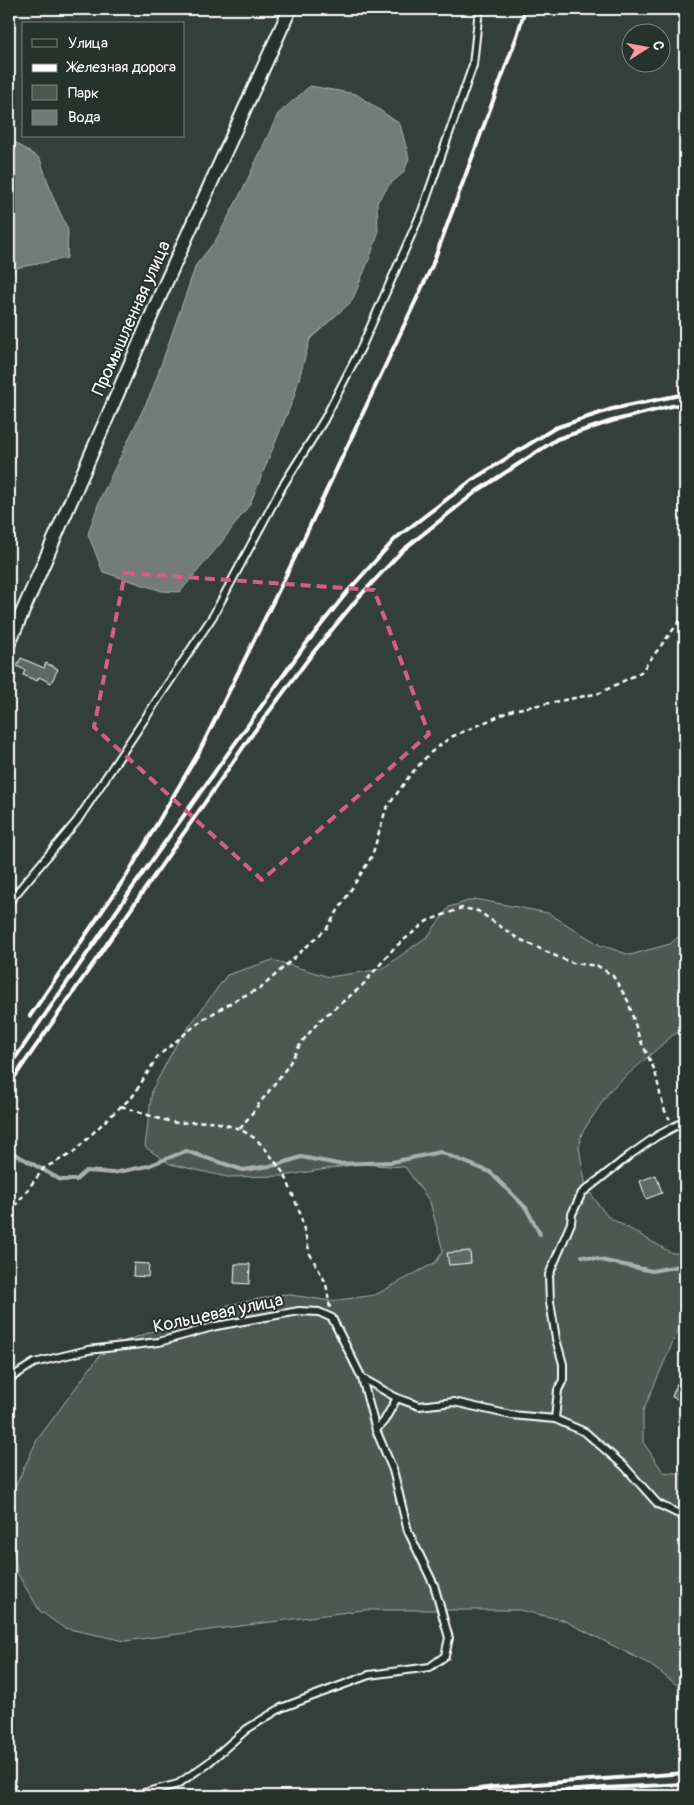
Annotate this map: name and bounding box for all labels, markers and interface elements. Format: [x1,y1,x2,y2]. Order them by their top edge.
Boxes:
legend [22,22,185,138]
north arrow [622,22,672,72]
text: Улица [68,34,108,53]
text: С [649,40,668,52]
text: Железная дорога [66,58,176,77]
text: Парк [68,84,99,103]
text: Вода [68,108,101,127]
street label: Промышленная улица [87,237,176,399]
street label: Кольцевая улица [151,1288,285,1338]

